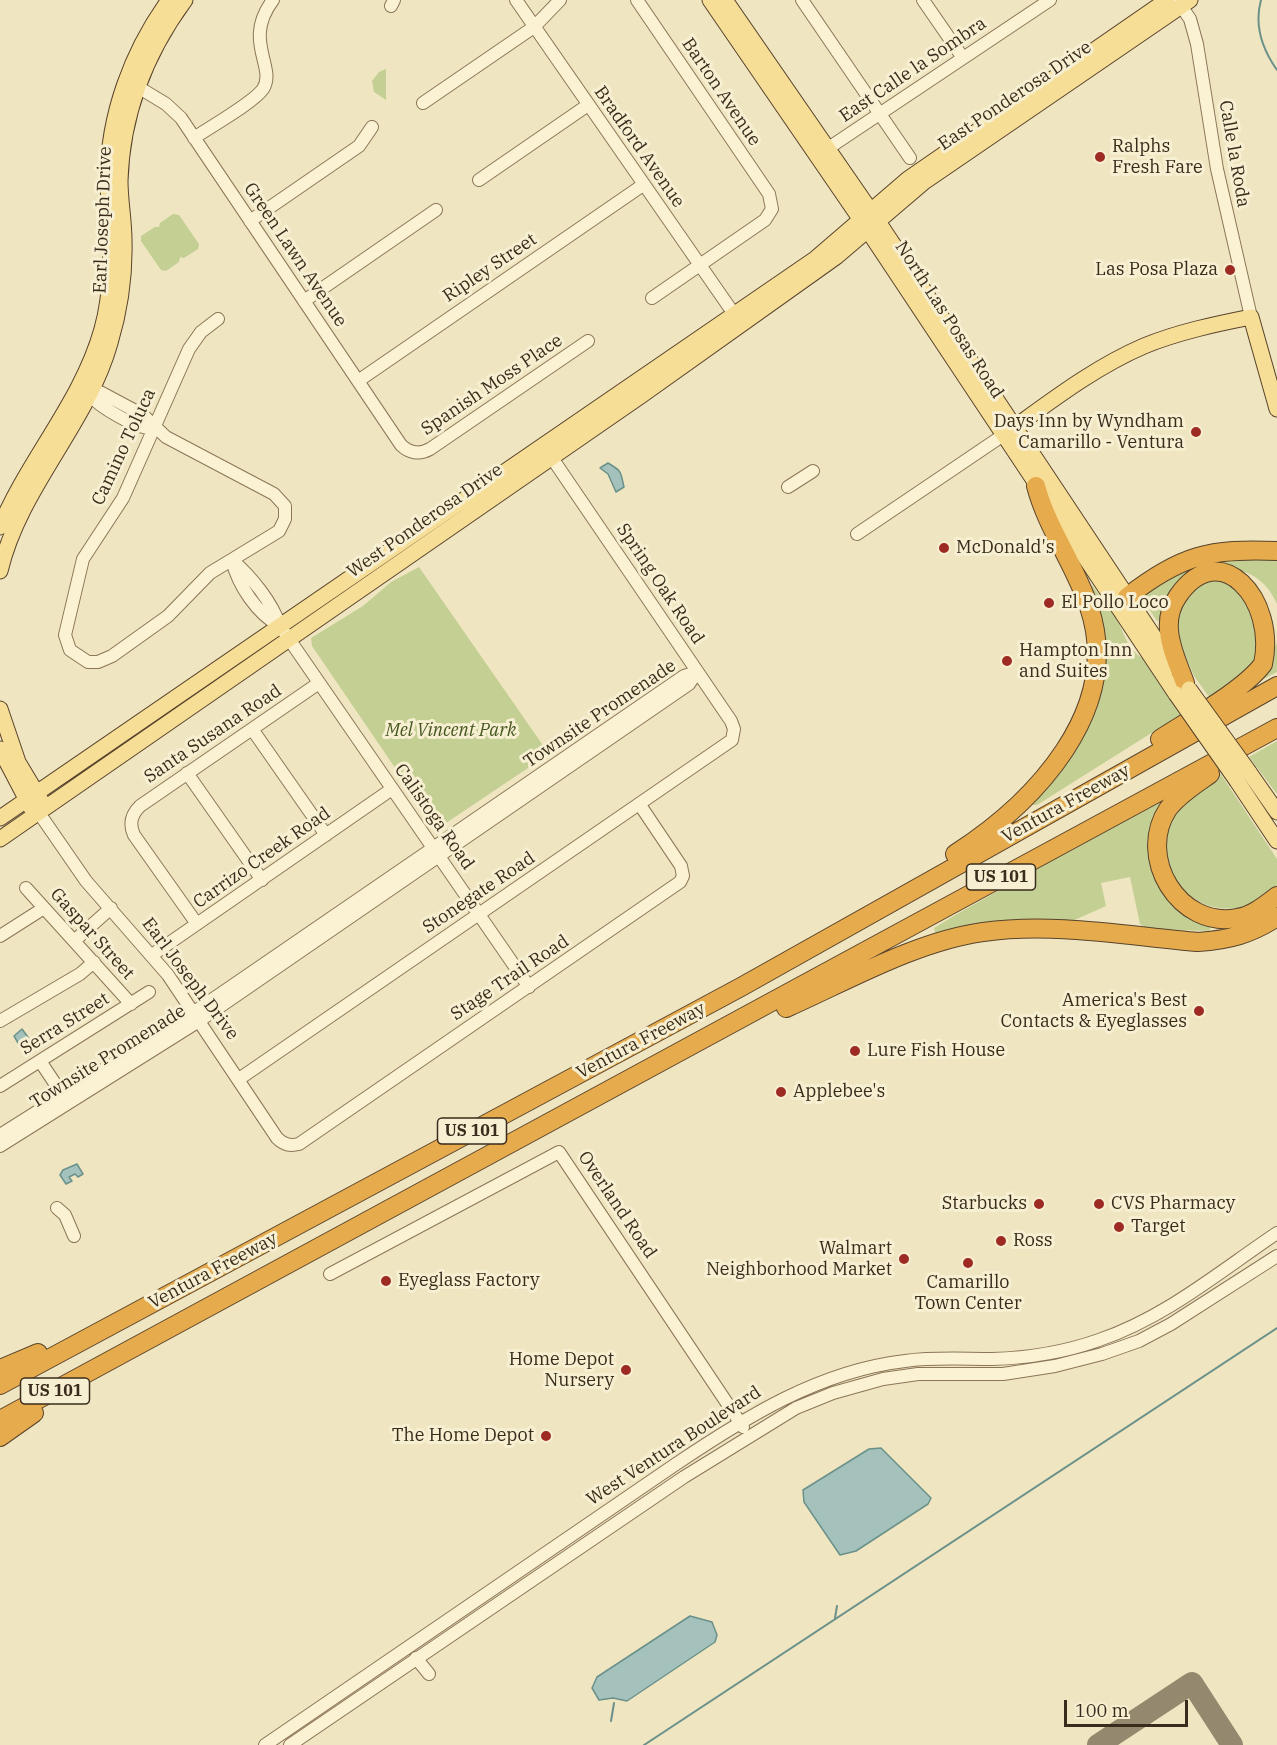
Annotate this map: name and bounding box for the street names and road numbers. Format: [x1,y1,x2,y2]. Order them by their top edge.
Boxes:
street label: East Calle la Sombra [836,13,990,127]
street label: Barton Avenue [677,34,765,150]
street label: East Ponderosa Drive [934,37,1096,155]
street label: Bradford Avenue [589,82,689,212]
street label: Calle la Roda [1214,99,1254,209]
street label: Earl Joseph Drive [90,146,116,294]
street label: Green Lawn Avenue [239,179,351,331]
street label: Ripley Street [439,229,541,307]
street label: North Las Posas Road [890,237,1008,403]
street label: Spanish Moss Place [417,330,567,440]
street label: Camino Toluca [87,385,161,509]
street label: West Ponderosa Drive [343,459,507,583]
street label: Spring Oak Road [612,520,708,648]
street label: Townsite Promenade [520,655,680,773]
street label: Santa Susana Road [140,680,286,788]
street label: Calistoga Road [390,760,478,874]
street label: Ventura Freeway [998,760,1134,848]
street label: Carrizo Creek Road [189,803,335,913]
street label: Stonegate Road [419,847,539,939]
road number: US 101 [966,864,1036,890]
street label: Gaspar Street [45,884,139,984]
street label: Earl Joseph Drive [137,914,243,1044]
street label: Stage Trail Road [447,931,573,1025]
street label: Serra Street [17,988,113,1060]
street label: Ventura Freeway [573,998,709,1084]
street label: Townsite Promenade [26,1000,190,1114]
road number: US 101 [438,1118,506,1144]
street label: Overland Road [573,1147,661,1263]
street label: Ventura Freeway [145,1228,281,1314]
road number: US 101 [20,1378,90,1404]
street label: West Ventura Boulevard [583,1382,765,1510]

